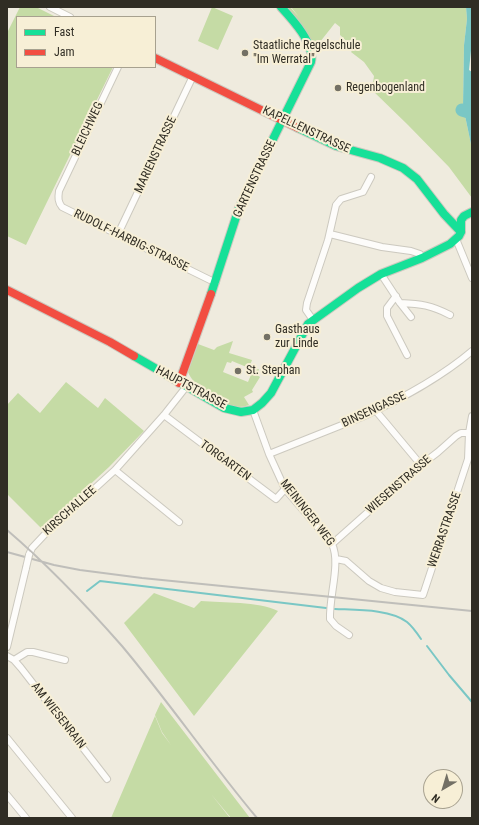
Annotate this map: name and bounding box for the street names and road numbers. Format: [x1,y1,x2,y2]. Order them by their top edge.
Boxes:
street label: BLEICHWEG [69,100,107,158]
street label: KAPELLENSTRASSE [260,103,352,157]
street label: MARIENSTRASSE [132,114,180,196]
street label: GARTENSTRASSE [231,138,279,220]
street label: RUDOLF-HARBIG-STRASSE [71,207,191,275]
street label: HAUPTSTRASSE [153,363,229,413]
street label: BINSENGASSE [340,389,408,431]
street label: TORGARTEN [197,438,253,484]
street label: WIESENSTRASSE [363,453,435,517]
street label: MEININGER WEG [277,477,337,549]
street label: KIRSCHALLEE [40,483,100,539]
street label: WERRASTRASSE [425,490,465,570]
street label: AM WIESENRAIN [28,680,88,752]

